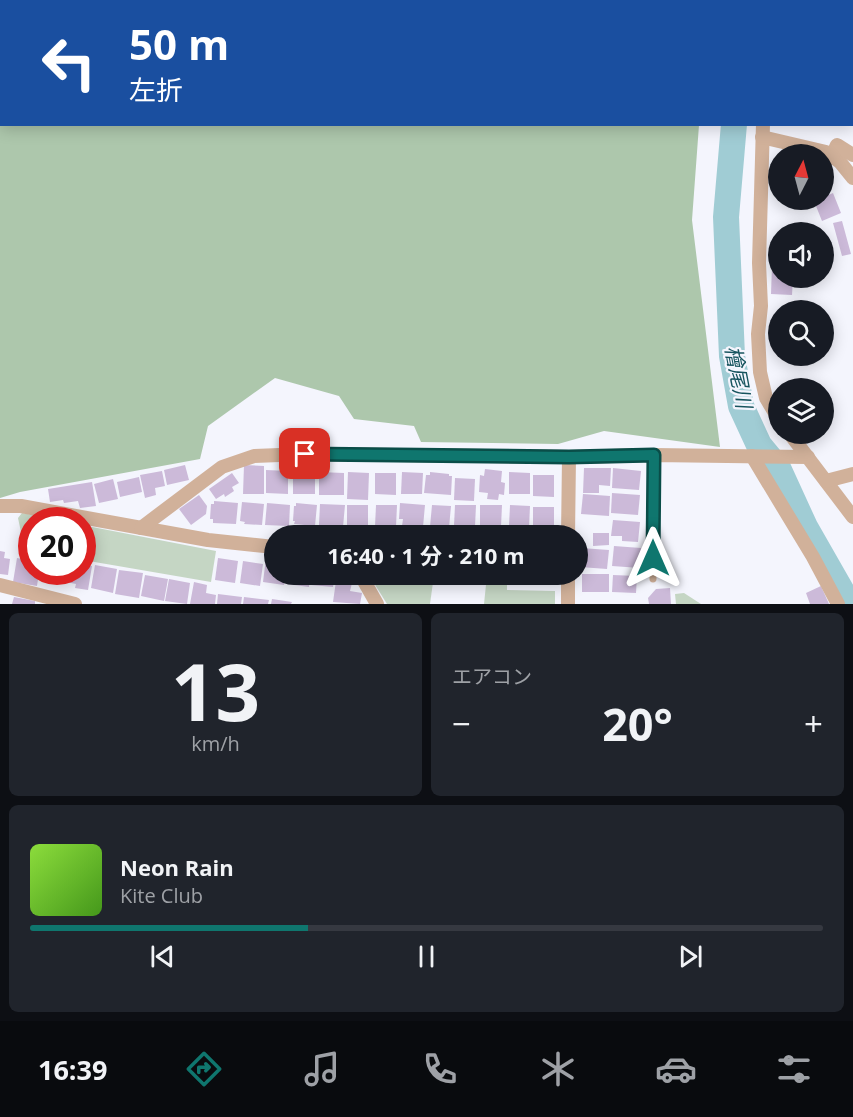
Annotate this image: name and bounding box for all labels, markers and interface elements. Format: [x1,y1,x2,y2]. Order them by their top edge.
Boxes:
text: 50 m [129,15,229,72]
icon: left [30,24,108,102]
text: 左折 [129,71,183,108]
north arrow [768,144,834,210]
map controls [768,144,834,444]
button: sound [768,222,834,288]
button: search [768,300,834,366]
water label: 檜尾川 [719,343,759,413]
button: layers [768,378,834,444]
pin [279,428,330,479]
icon: arrive [288,437,321,470]
speed limit sign: 20 [18,507,96,585]
position arrow [621,526,685,590]
text: 16:40 · 1 分 · 210 m [327,540,525,570]
text: 13 [171,638,260,744]
text: エアコン [452,663,532,690]
text: 20° [602,693,673,754]
text: − [452,701,471,746]
text: + [804,701,823,746]
text: km/h [191,730,240,757]
text: Neon Rain [120,852,234,882]
text: Kite Club [120,882,203,909]
icon: previous [146,940,179,973]
icon: pause [410,940,443,973]
icon: next [674,940,707,973]
icon: directions [183,1048,225,1090]
icon: music [301,1048,343,1090]
icon: phone [419,1048,461,1090]
icon: climate [537,1048,579,1090]
icon: car [655,1048,697,1090]
icon: filters [773,1048,815,1090]
text: 16:39 [38,1051,107,1088]

